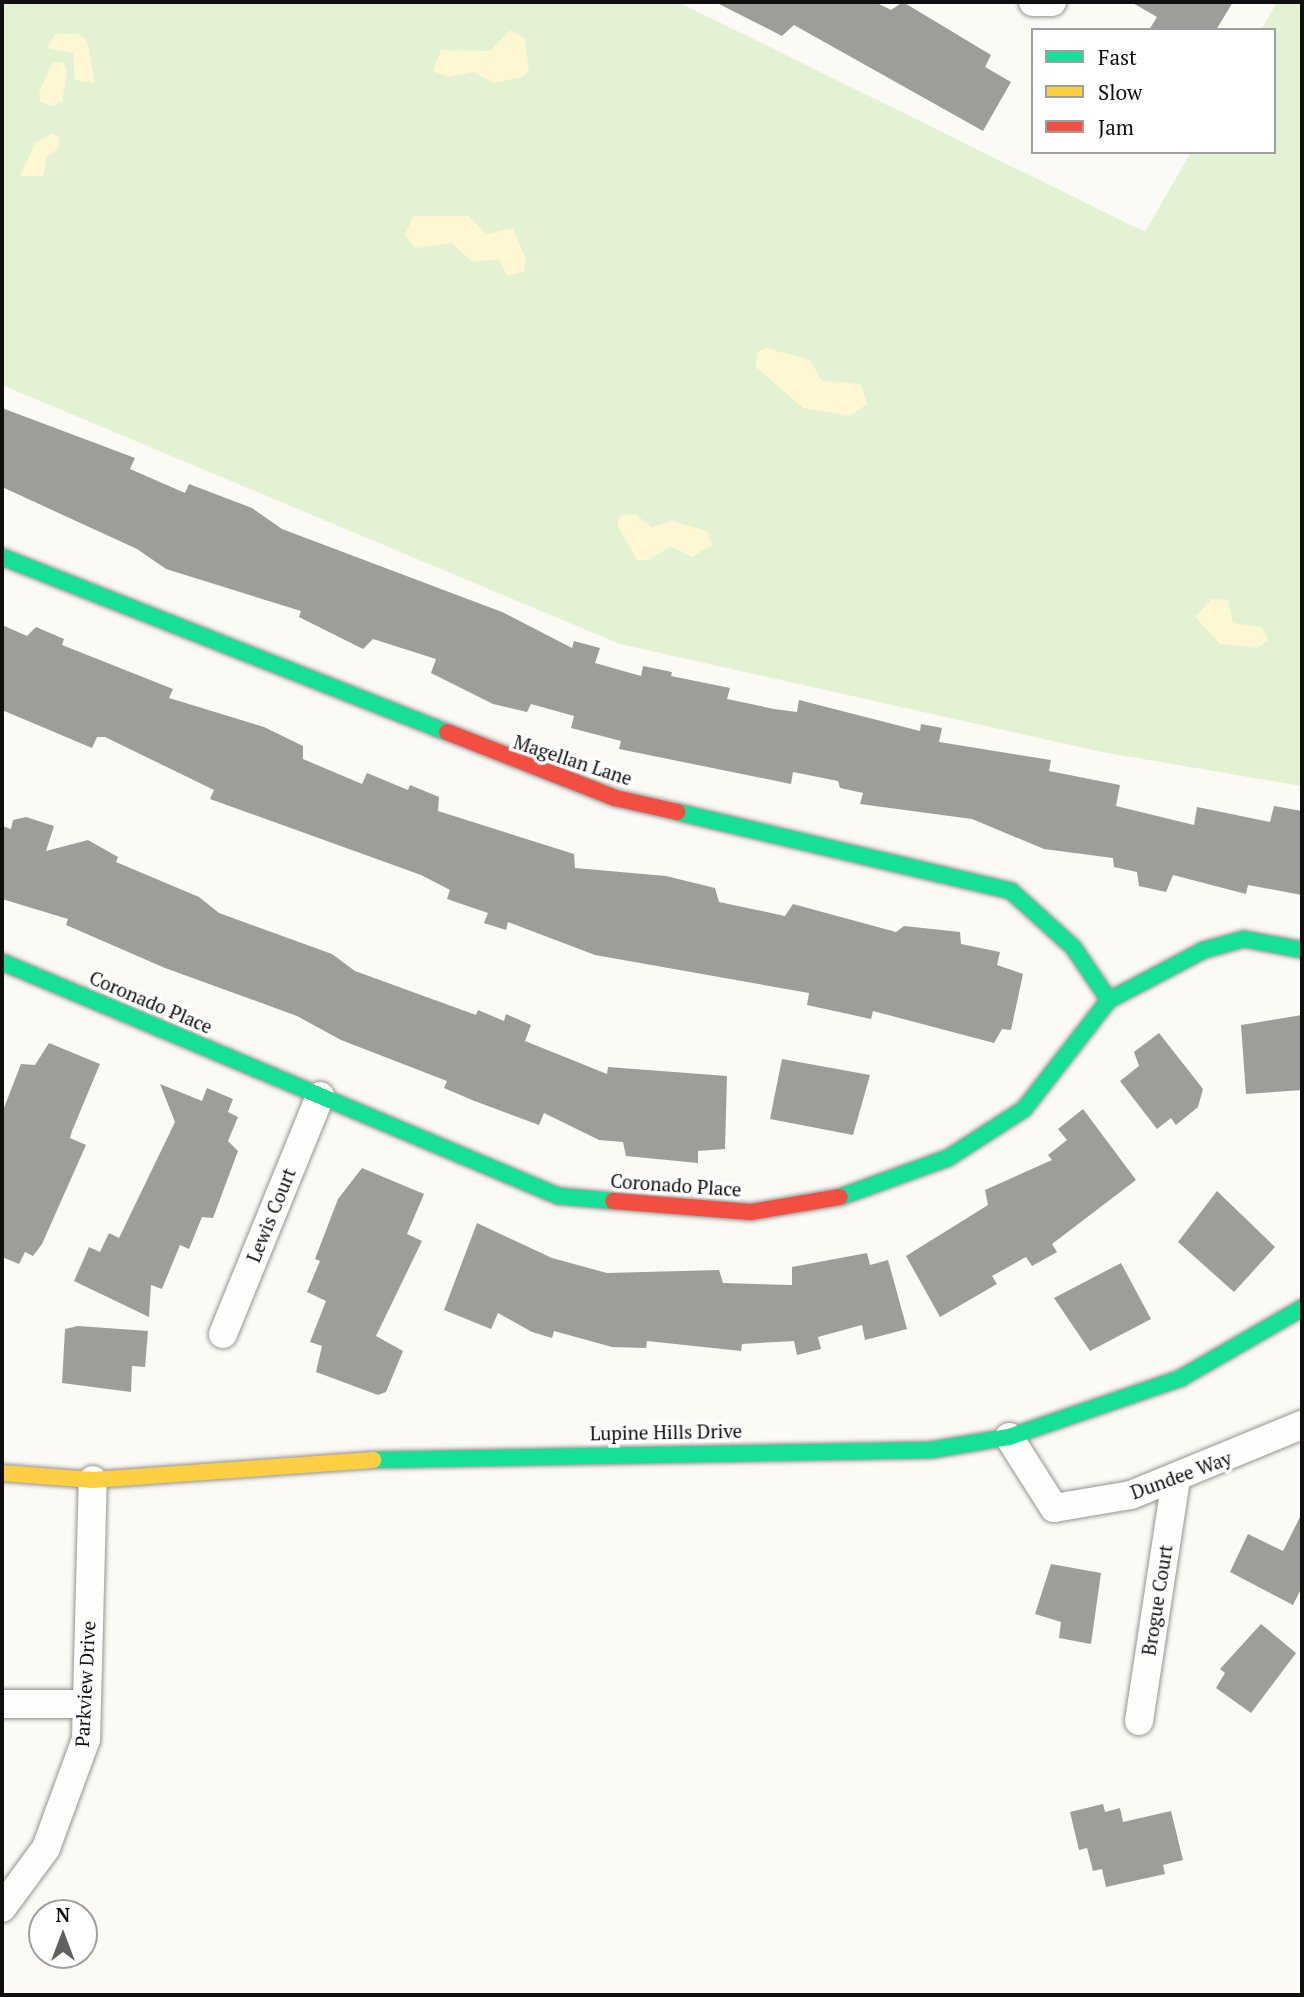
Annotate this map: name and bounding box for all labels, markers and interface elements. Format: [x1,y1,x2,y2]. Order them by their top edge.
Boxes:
legend [1031,28,1276,154]
text: Fast [1098,43,1137,71]
text: Slow [1098,78,1142,106]
text: Jam [1098,113,1134,141]
street label: Magellan Lane [511,730,635,790]
street label: Coronado Place [86,966,216,1038]
street label: Lewis Court [242,1164,300,1266]
street label: Coronado Place [610,1169,742,1201]
street label: Lupine Hills Drive [590,1419,742,1445]
street label: Dundee Way [1127,1446,1235,1504]
street label: Brogue Court [1137,1543,1177,1657]
street label: Parkview Drive [70,1620,100,1748]
north arrow [28,1899,98,1969]
text: N [56,1902,70,1927]

